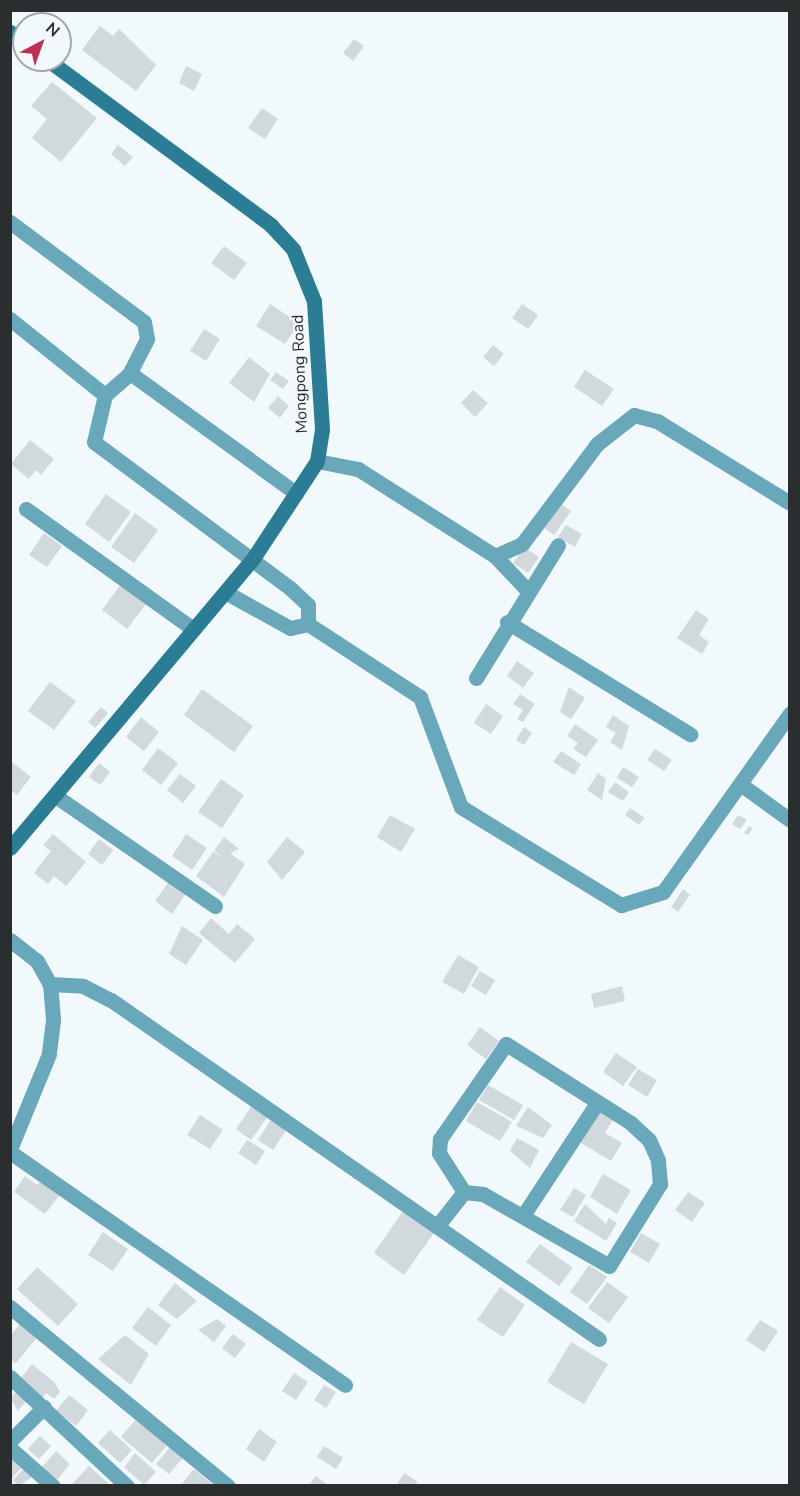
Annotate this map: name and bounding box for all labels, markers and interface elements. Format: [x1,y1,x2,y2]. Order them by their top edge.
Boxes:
north arrow [12,12,72,72]
text: N [41,18,64,42]
street label: Mongpong Road [288,314,312,434]

